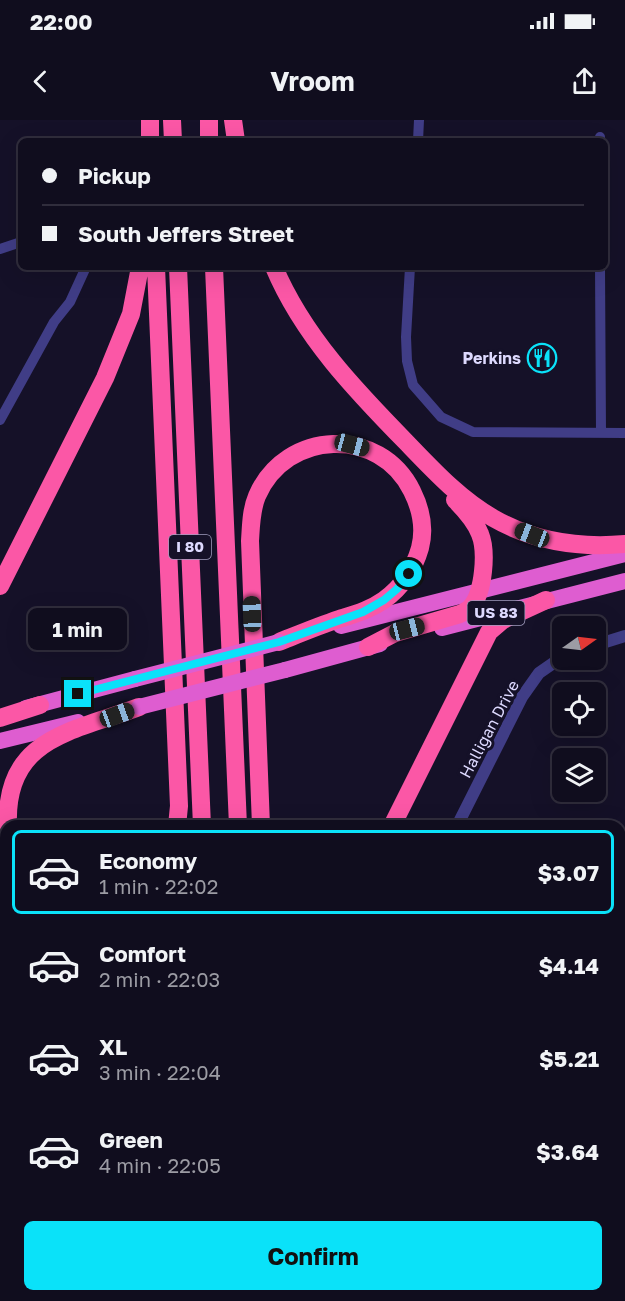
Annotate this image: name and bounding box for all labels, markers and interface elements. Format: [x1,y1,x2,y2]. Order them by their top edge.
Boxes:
text: 22:00 [30,8,92,35]
icon: back [24,65,57,98]
text: Vroom [270,65,355,97]
icon: share [568,65,601,98]
text: Pickup [78,162,151,189]
text: South Jeffers Street [78,220,294,247]
restaurant icon: Perkins [526,342,558,374]
place label: Perkins [462,348,521,368]
car [332,432,372,458]
car [512,520,552,550]
road number: I 80 [169,535,211,559]
route start [395,560,422,587]
car [242,596,262,632]
road number: US 83 [468,601,524,625]
callout: 1 min [28,607,128,649]
car [387,616,427,642]
north arrow [552,616,606,670]
map controls [552,616,606,802]
text: 1 min [52,617,103,641]
street label: Halligan Drive [455,677,523,781]
route end [64,680,91,707]
button: locate [552,682,606,736]
car [97,700,137,730]
button: layers [552,748,606,802]
icon: car [27,845,81,899]
text: Economy [99,847,197,874]
text: $3.07 [538,859,599,886]
text: 1 min · 22:02 [99,874,218,898]
icon: car [27,938,81,992]
text: Comfort [99,940,186,967]
text: $4.14 [538,952,599,979]
text: 2 min · 22:03 [99,967,220,991]
icon: car [27,1031,81,1085]
text: XL [99,1033,127,1060]
text: $5.21 [539,1045,599,1072]
text: 3 min · 22:04 [99,1060,221,1084]
icon: car [27,1124,81,1178]
text: Green [99,1126,163,1153]
text: $3.64 [536,1138,599,1165]
text: 4 min · 22:05 [99,1153,221,1177]
button: Confirm [24,1221,602,1290]

